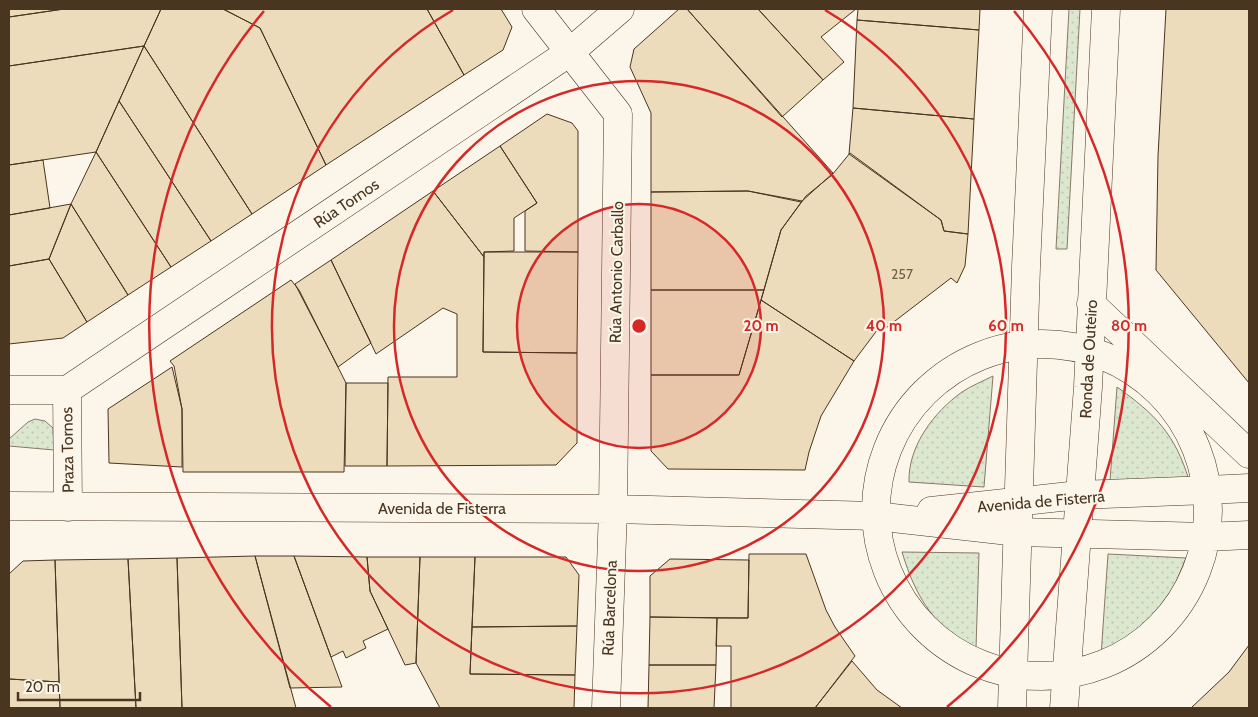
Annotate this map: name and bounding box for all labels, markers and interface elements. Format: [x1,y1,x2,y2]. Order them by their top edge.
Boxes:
street label: Rúa Tornos [310,174,383,232]
street label: Rúa Antonio Carballo [606,201,627,343]
house number: 257 [891,265,913,283]
street label: Ronda de Outeiro [1076,299,1101,419]
centre of rings [630,317,648,335]
text: 20 m [744,317,778,335]
text: 40 m [866,317,902,335]
text: 60 m [988,317,1024,335]
text: 80 m [1111,317,1147,335]
street label: Praza Tornos [57,406,78,493]
street label: Avenida de Fisterra [977,486,1106,517]
street label: Avenida de Fisterra [378,499,506,518]
street label: Rúa Barcelona [598,560,621,656]
scale bar [18,670,140,702]
text: 20 m [25,678,60,696]

